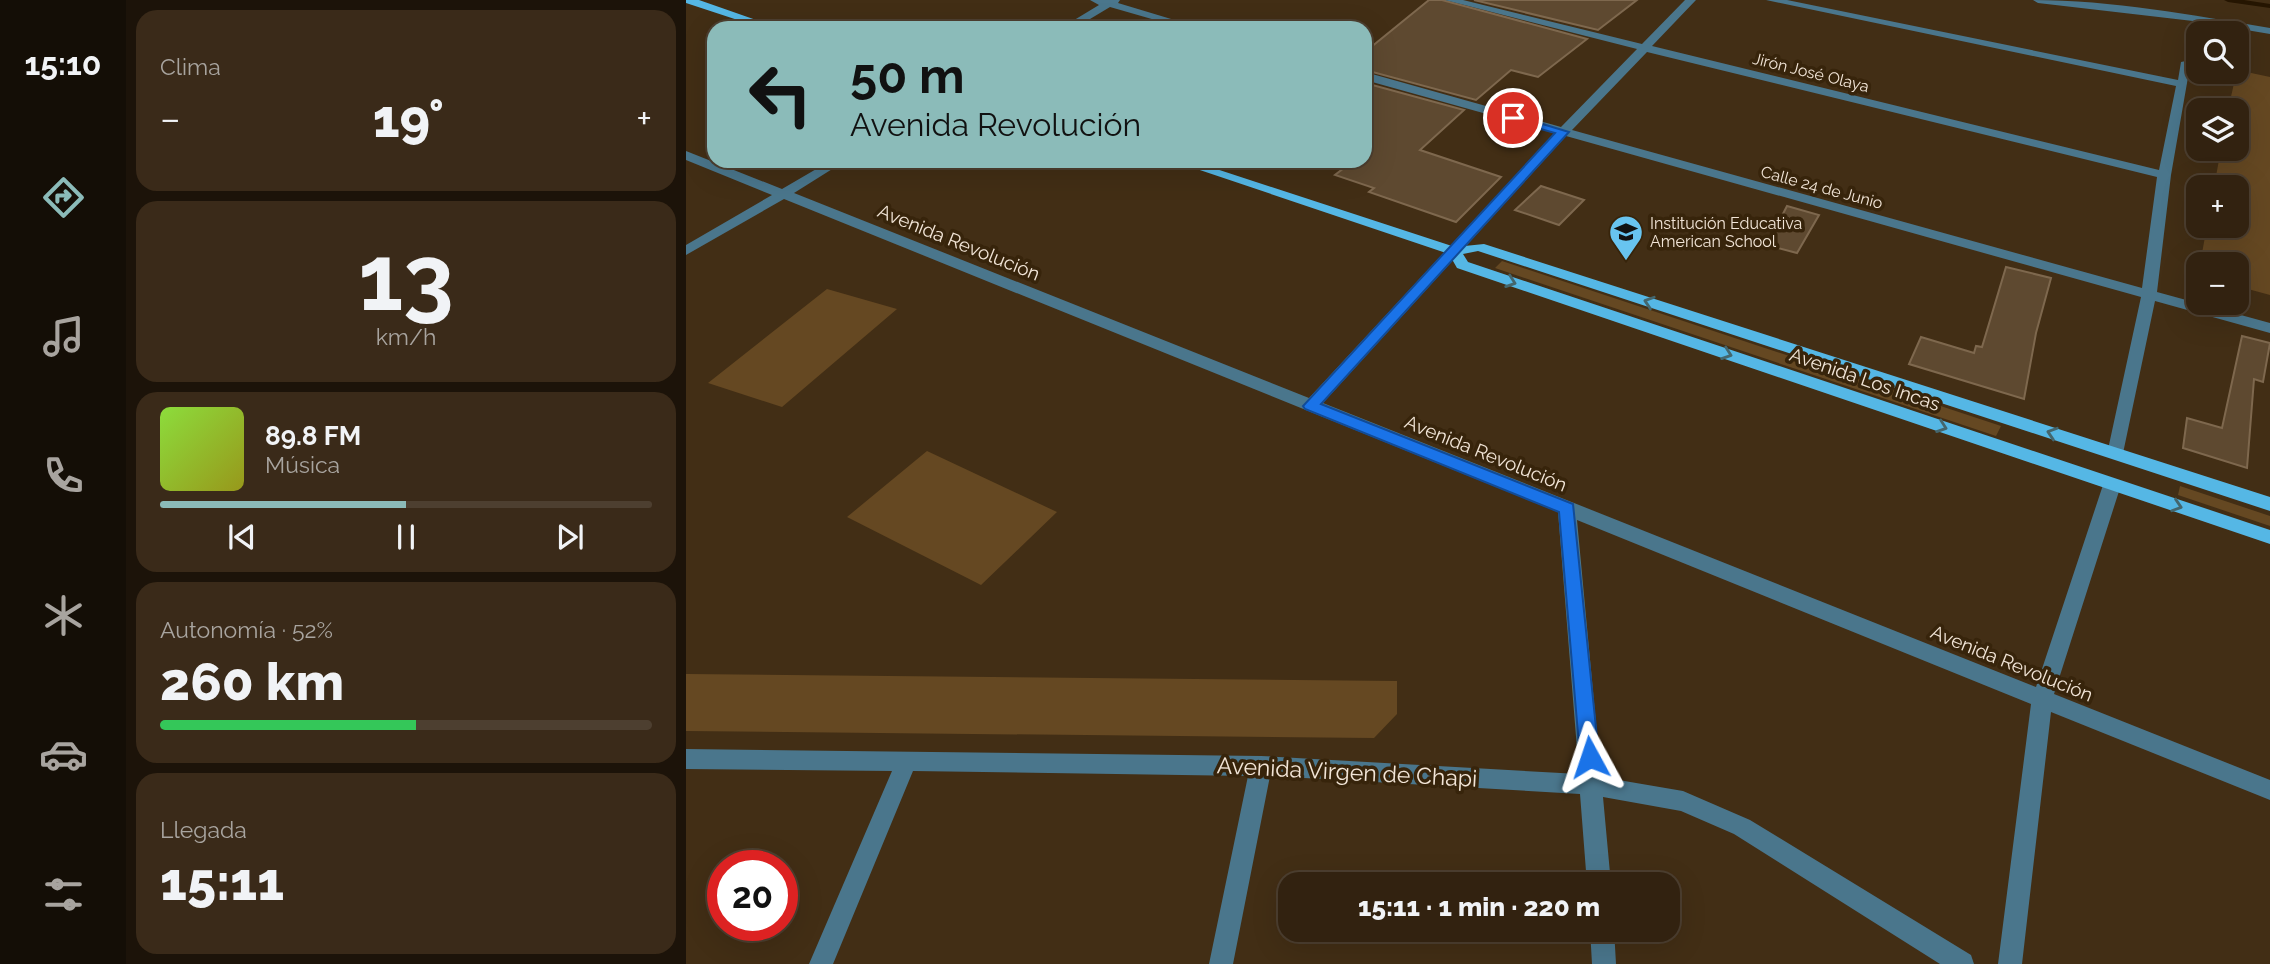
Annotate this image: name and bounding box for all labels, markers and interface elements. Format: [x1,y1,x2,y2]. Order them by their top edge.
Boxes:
map controls [2186,21,2249,315]
button: search [2186,21,2249,84]
text: 15:10 [25,45,101,82]
text: 50 m [850,47,965,104]
icon: left [735,49,826,140]
street label: Jirón José Olaya [1751,49,1871,96]
text: Clima [160,53,221,80]
text: 19° [373,88,444,149]
pin [1483,88,1543,148]
text: − [160,96,180,141]
text: + [636,96,652,141]
button: layers [2186,98,2249,161]
icon: arrive [1494,99,1532,137]
text: Avenida Revolución [850,106,1141,143]
street label: Calle 24 de Junio [1759,162,1885,213]
icon: directions [39,173,88,222]
button: + [2186,175,2249,238]
street label: Avenida Revolución [875,199,1043,285]
school or university icon: Institución Educativa American School [1607,213,1645,262]
place label: Institución Educativa American School [1650,214,1802,251]
text: 13 [358,224,454,331]
button: − [2186,252,2249,315]
one-way arrow [1504,274,1517,288]
one-way arrow [1643,296,1655,311]
icon: music [39,312,88,361]
text: km/h [376,323,436,350]
street label: Avenida Los Incas [1787,343,1943,415]
one-way arrow [1720,346,1732,361]
street label: Avenida Revolución [1402,410,1570,496]
one-way arrow [1935,419,1948,433]
text: 89.8 FM [265,421,361,451]
one-way arrow [2046,427,2058,441]
icon: phone [39,451,88,500]
text: Música [265,451,340,478]
one-way arrow [2170,498,2182,512]
icon: previous [223,518,261,556]
icon: pause [387,518,425,556]
icon: next [551,518,589,556]
icon: climate [39,591,88,640]
text: Autonomía · 52% [160,616,333,643]
street label: Avenida Revolución [1928,620,2096,706]
text: 260 km [160,651,344,712]
position arrow [1553,720,1627,794]
icon: car [39,730,88,779]
street label: Avenida Virgen de Chapi [1216,751,1478,792]
text: Llegada [160,816,247,843]
speed limit sign: 20 [707,850,798,941]
text: 15:11 [160,851,284,912]
icon: filters [39,870,88,919]
text: 15:11 · 1 min · 220 m [1358,892,1600,922]

